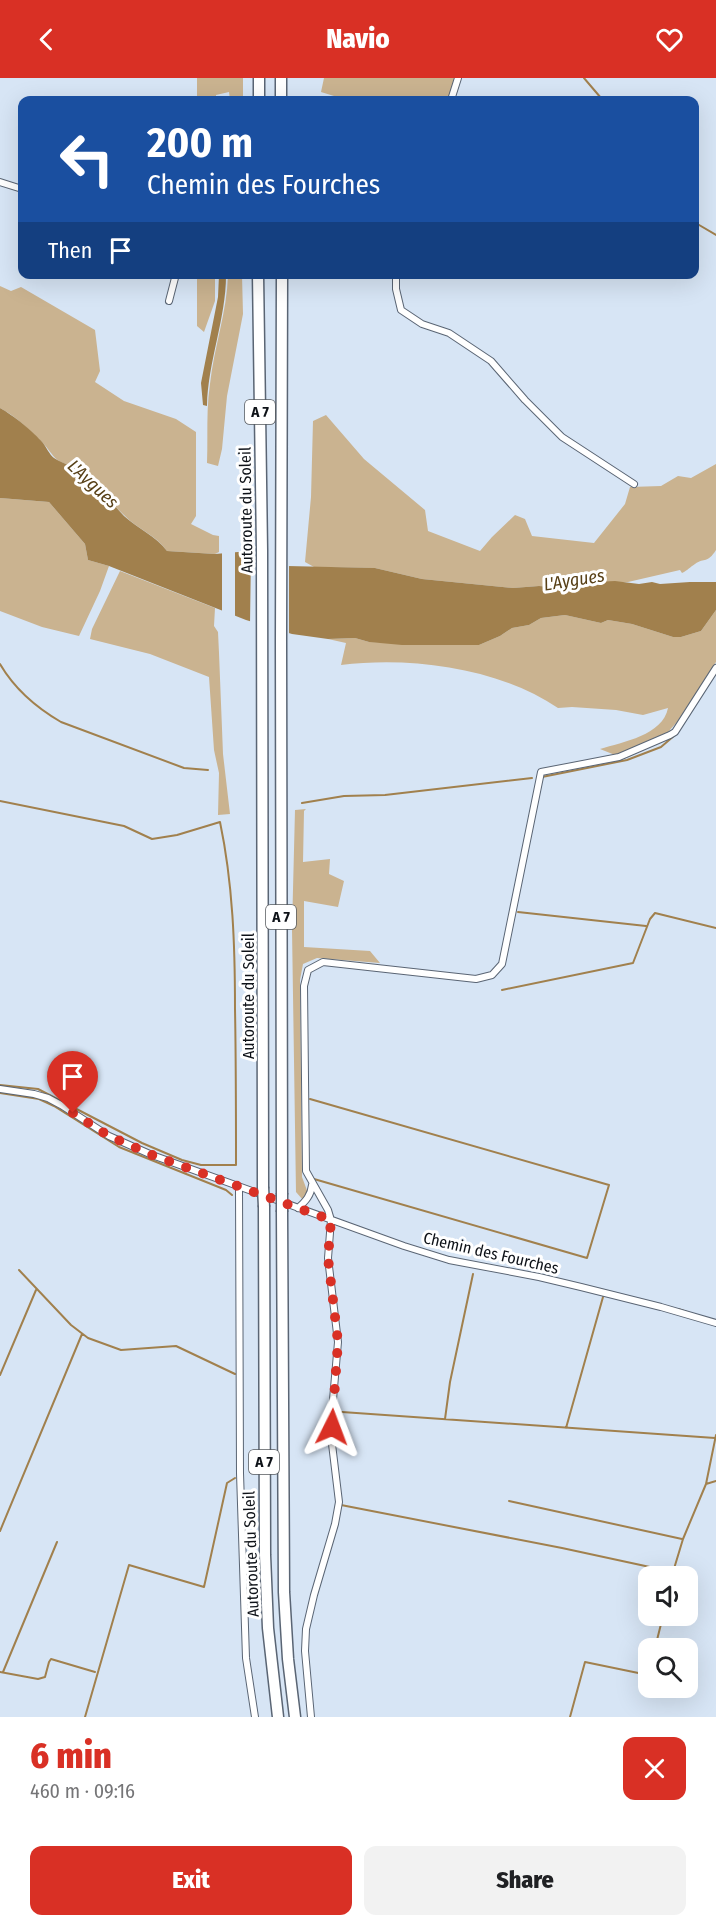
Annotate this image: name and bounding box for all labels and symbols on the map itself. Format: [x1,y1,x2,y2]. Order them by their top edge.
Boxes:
road number: A 7 [245,400,275,424]
street label: Autoroute du Soleil [235,447,257,573]
water label: L'Aygues [63,455,123,513]
water label: L'Aygues [542,564,606,596]
road number: A 7 [266,905,296,929]
street label: Autoroute du Soleil [239,933,258,1059]
pin [47,1051,98,1113]
street label: Chemin des Fourches [421,1228,561,1278]
position arrow [300,1395,364,1459]
road number: A 7 [249,1450,279,1474]
street label: Autoroute du Soleil [239,1491,263,1617]

